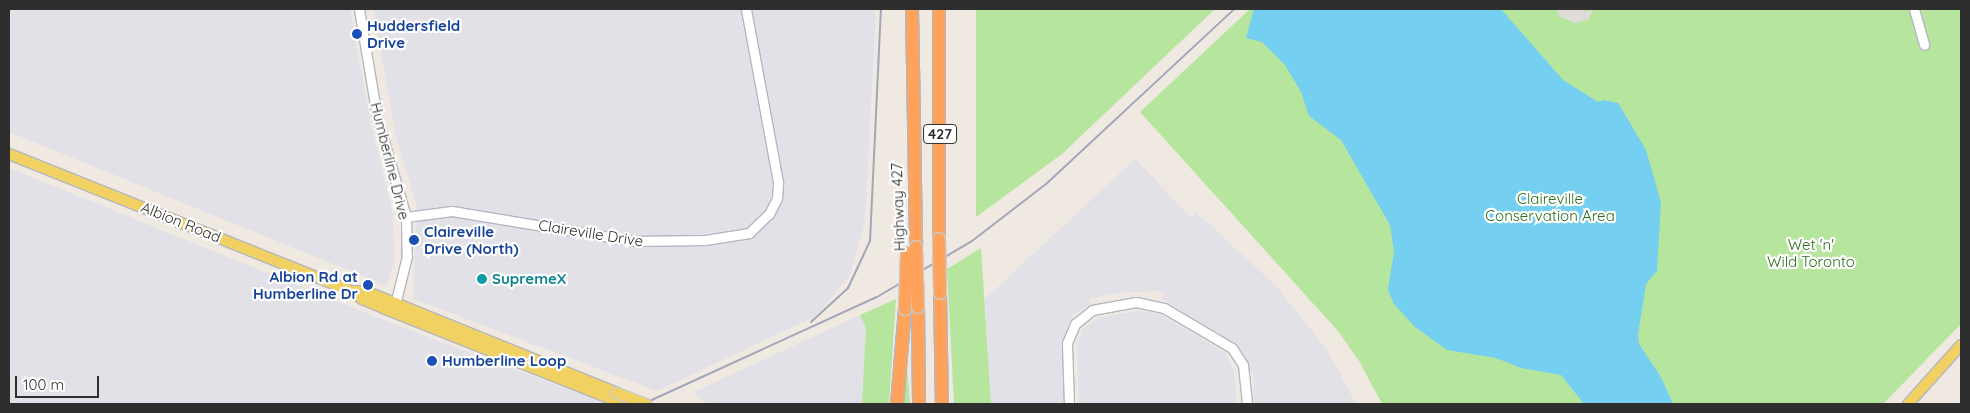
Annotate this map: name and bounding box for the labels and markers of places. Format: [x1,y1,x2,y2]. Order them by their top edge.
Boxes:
place label: Huddersfield Drive [367,16,460,51]
marker: Huddersfield Drive [351,28,363,40]
place label: Claireville Drive (North) [424,222,519,257]
marker: Claireville Drive (North) [408,234,420,246]
place label: Albion Rd at Humberline Dr [253,267,358,302]
place label: SupremeX [492,270,567,288]
marker: SupremeX [476,273,488,285]
marker: Albion Rd at Humberline Dr [362,279,374,291]
place label: Humberline Loop [442,352,566,370]
marker: Humberline Loop [426,355,438,367]

